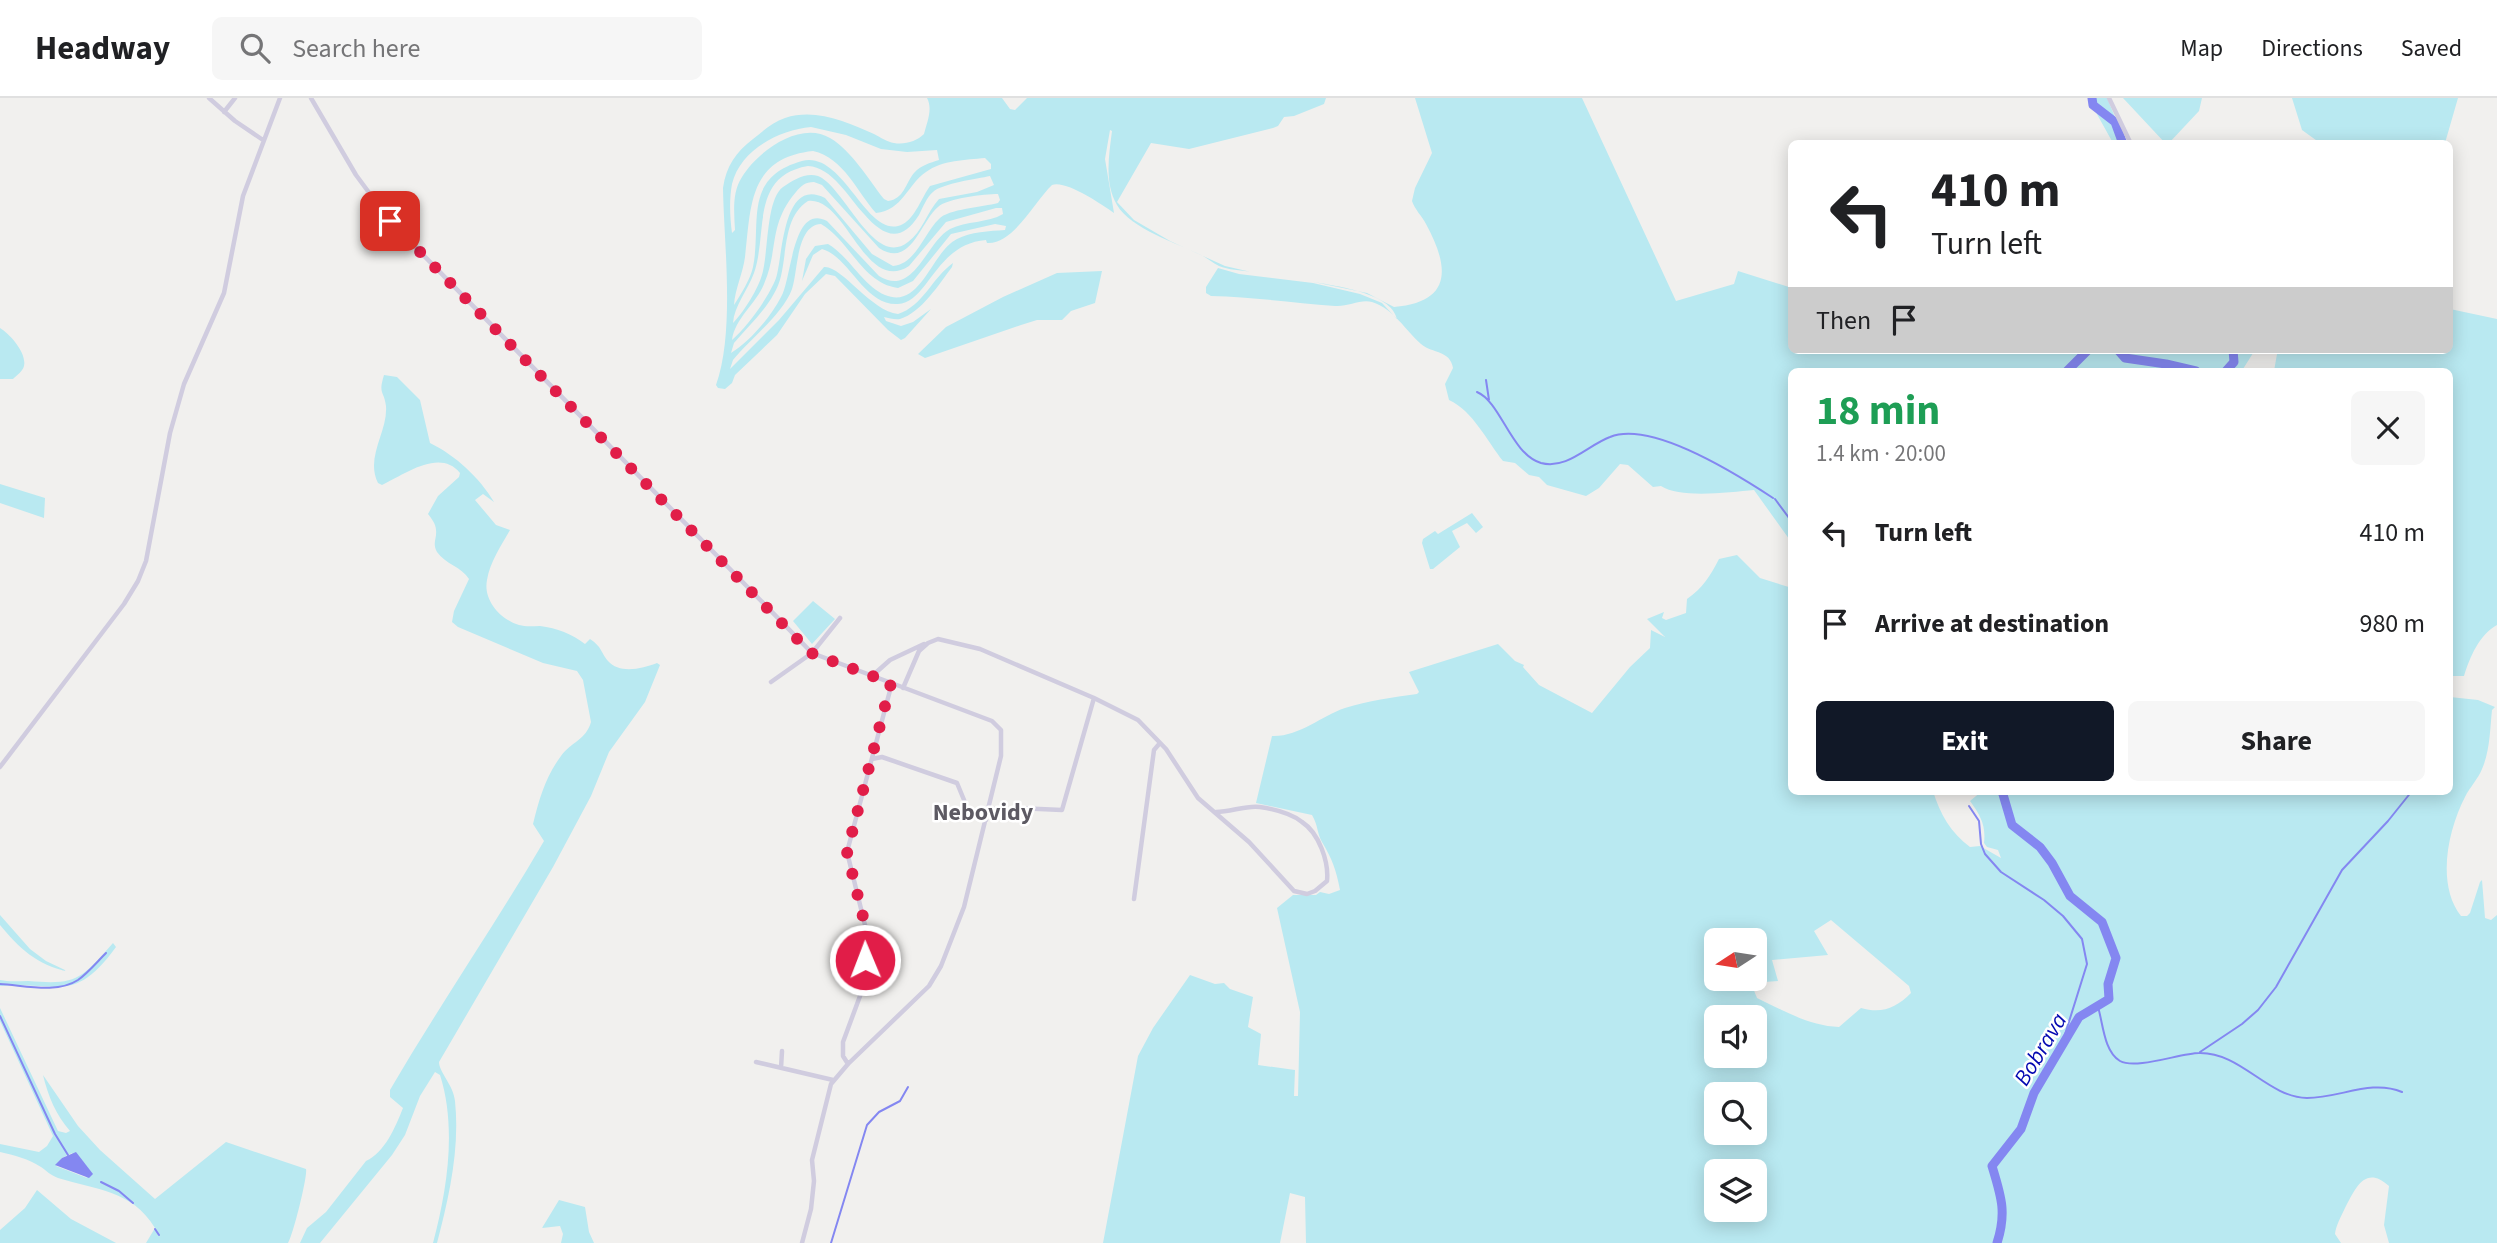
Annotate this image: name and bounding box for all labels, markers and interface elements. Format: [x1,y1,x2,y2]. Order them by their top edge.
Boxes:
search box [212,17,702,80]
text: Headway [35,25,170,72]
icon: search [236,29,274,67]
text: Search here [292,30,420,67]
text: Map [2180,31,2223,66]
text: Directions [2261,31,2363,66]
text: Saved [2401,31,2462,66]
text: 410 m [1931,156,2060,226]
icon: left [1816,168,1907,259]
pin [360,191,420,251]
icon: arrive [371,202,409,240]
text: Turn left [1931,221,2042,267]
icon: arrive [1885,301,1923,339]
text: Then [1816,302,1871,339]
text: 18 min [1816,381,1940,441]
button: close [2351,391,2425,465]
text: 1.4 km · 20:00 [1816,437,1946,470]
icon: left [1816,514,1854,552]
text: Turn left [1875,514,1972,551]
text: 410 m [2359,514,2425,551]
icon: arrive [1816,605,1854,643]
text: Arrive at destination [1875,605,2109,642]
text: 980 m [2359,605,2425,642]
button: Exit [1816,701,2114,781]
button: Share [2128,701,2425,781]
district label: Nebovidy [933,795,1034,830]
position arrow [828,923,902,997]
north arrow [1704,928,1768,990]
map controls [1704,928,1767,1222]
button: sound [1704,1005,1767,1068]
water label: Bobrava [2006,1007,2075,1092]
button: search [1704,1082,1767,1145]
button: layers [1704,1159,1767,1222]

